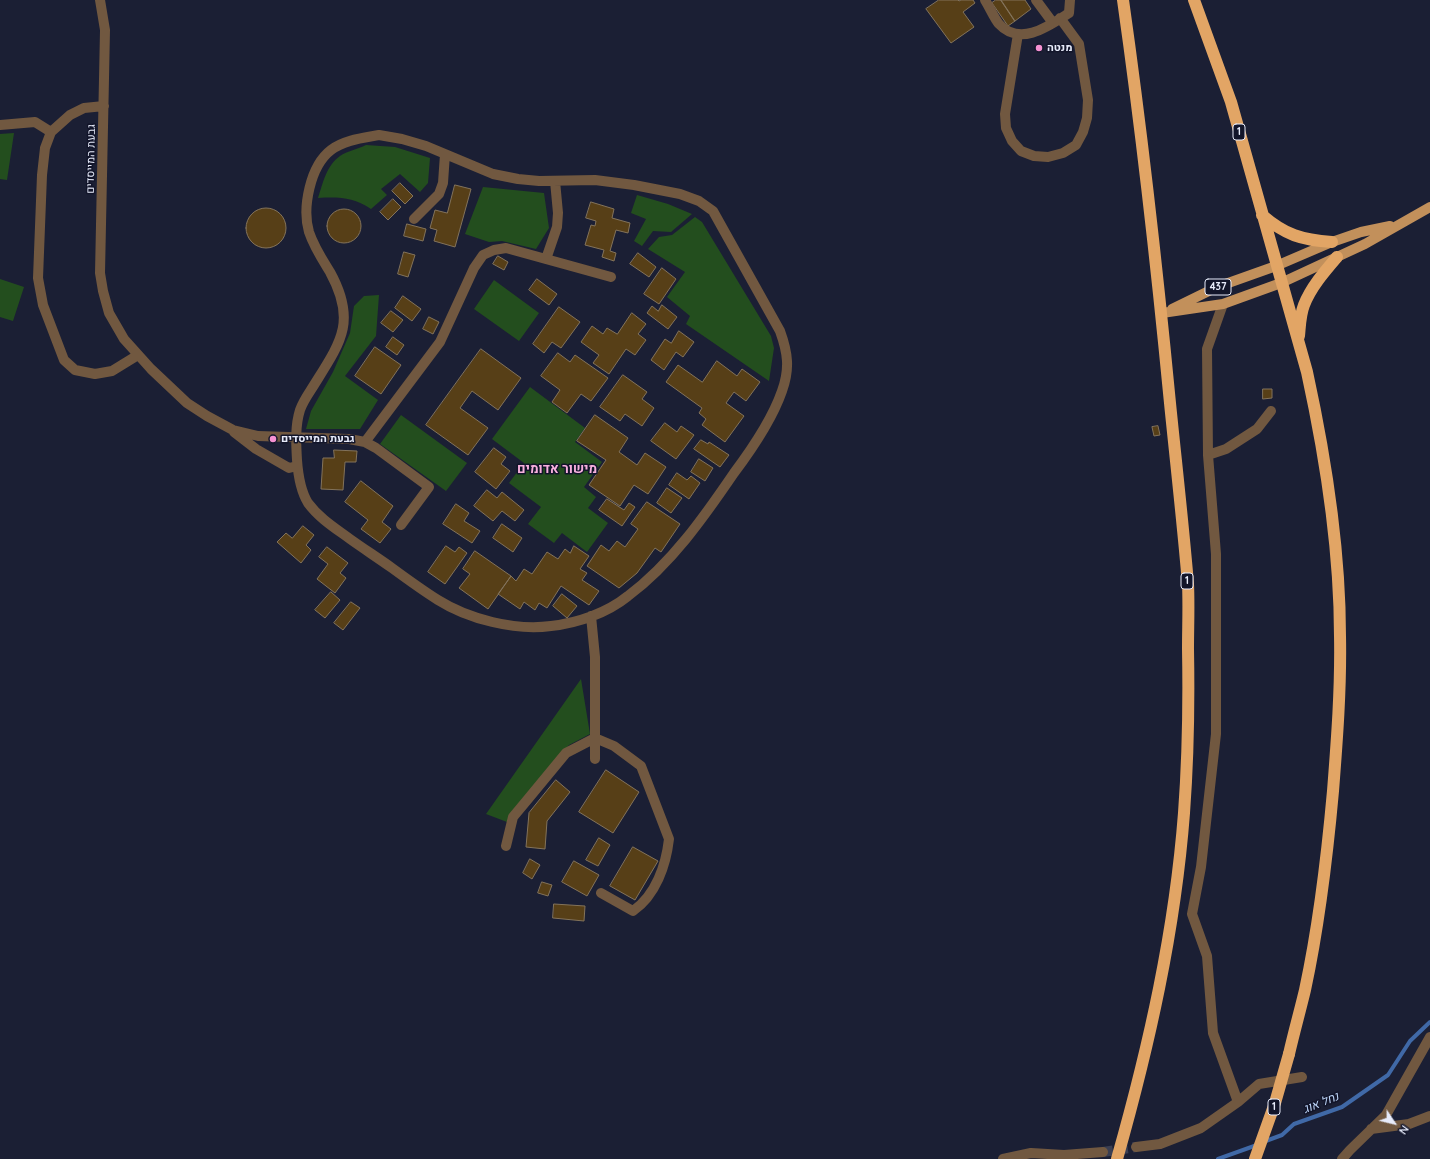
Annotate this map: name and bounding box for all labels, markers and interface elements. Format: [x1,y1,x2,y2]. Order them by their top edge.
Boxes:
place label: מנטה [1047,41,1072,55]
marker: מנטה [1034,43,1044,53]
street label: גבעת המייסדים [84,124,98,194]
road number: 1 [1233,124,1245,140]
road number: 437 [1205,279,1231,295]
place label: גבעת המייסדים [281,432,355,446]
marker: גבעת המייסדים [268,434,278,444]
district label: מישור אדומים [517,461,597,477]
road number: 1 [1181,573,1193,589]
water label: נחל אוג [1301,1089,1341,1117]
road number: 1 [1268,1099,1280,1115]
north arrow [1374,1103,1414,1143]
text: N [1396,1123,1412,1137]

